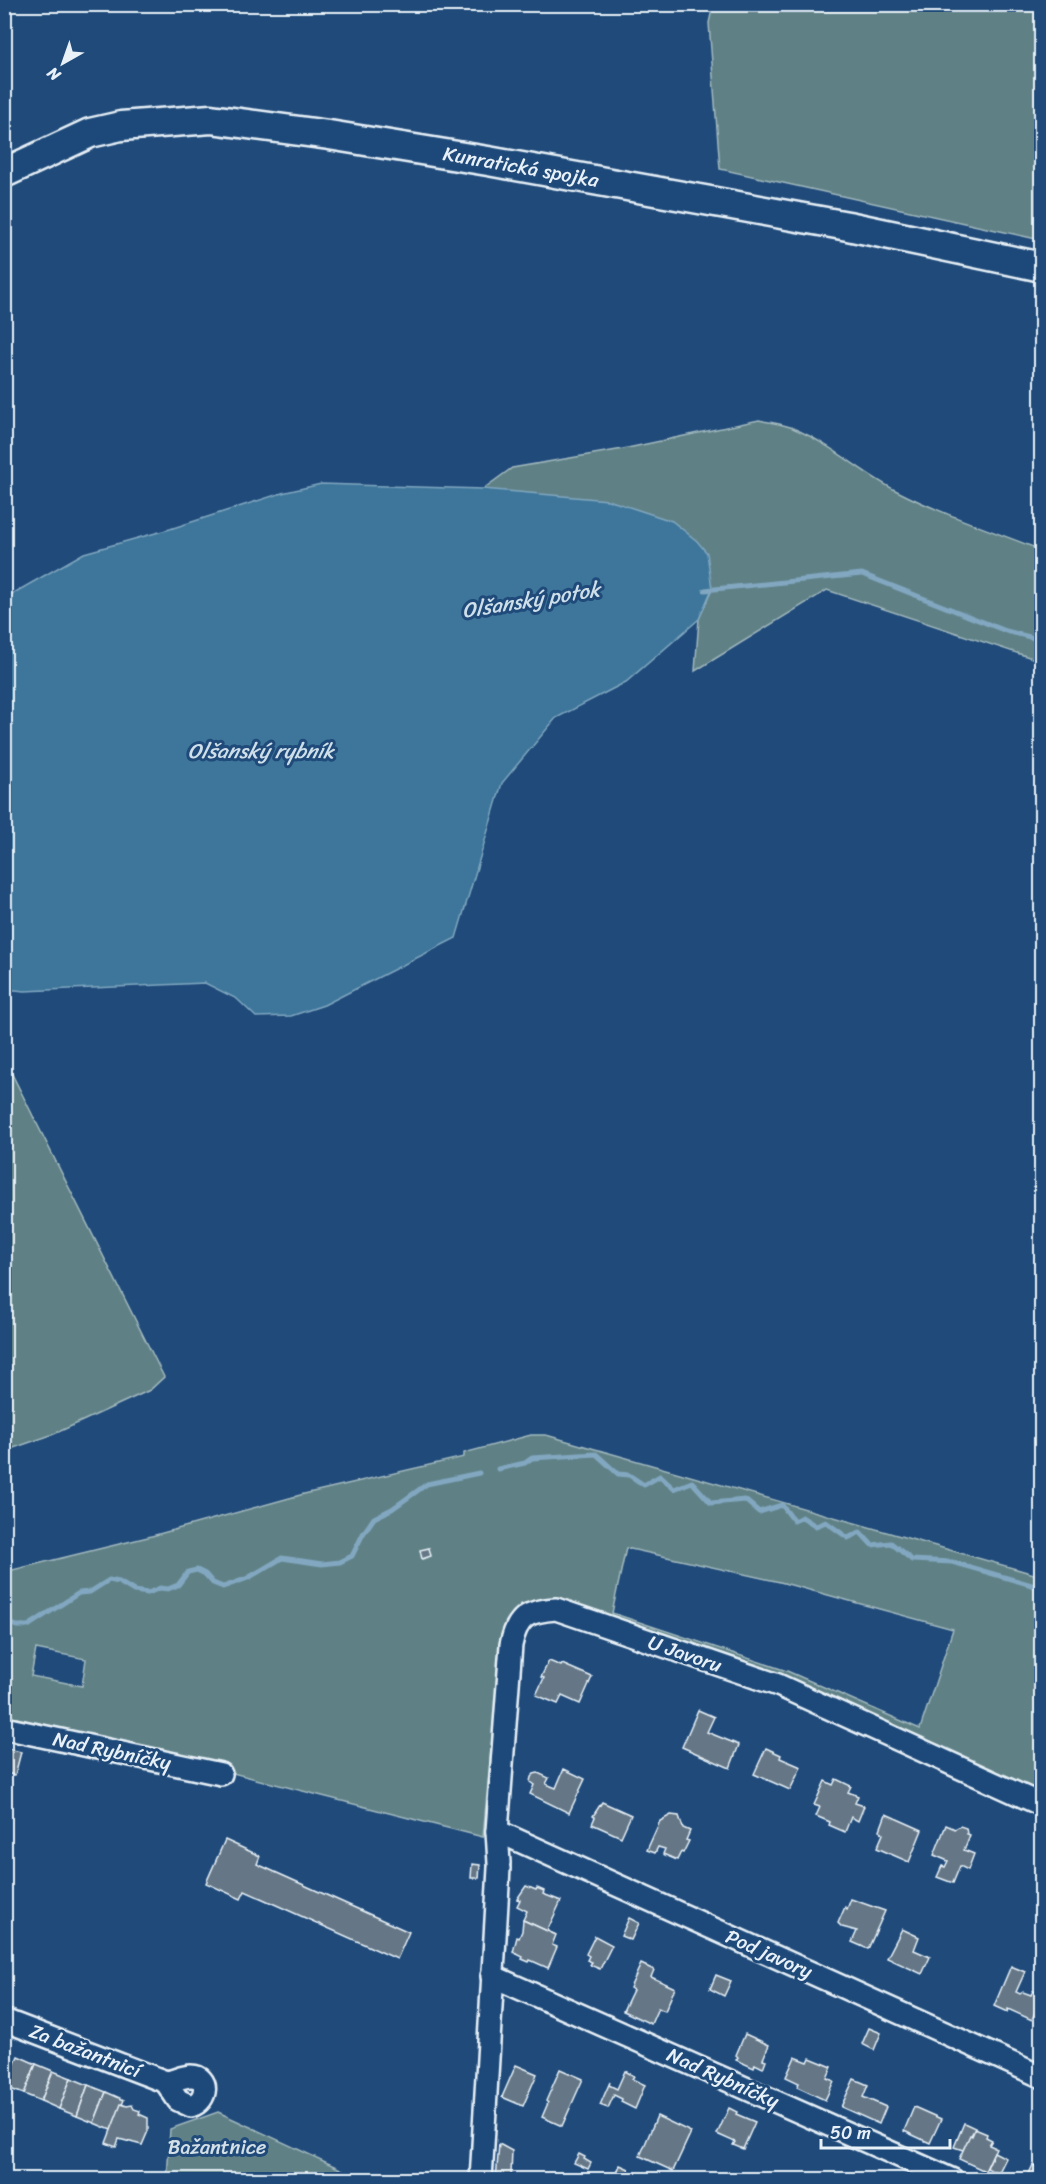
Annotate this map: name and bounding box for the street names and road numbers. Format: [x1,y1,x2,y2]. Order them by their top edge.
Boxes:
street label: Kunratická spojka [440,136,602,198]
street label: U Javoru [643,1625,727,1683]
street label: Nad Rybníčky [50,1721,175,1781]
street label: Pod javory [720,1919,819,1989]
street label: Za bažantnicí [24,2014,148,2089]
street label: Nad Rybníčky [661,2038,786,2119]

